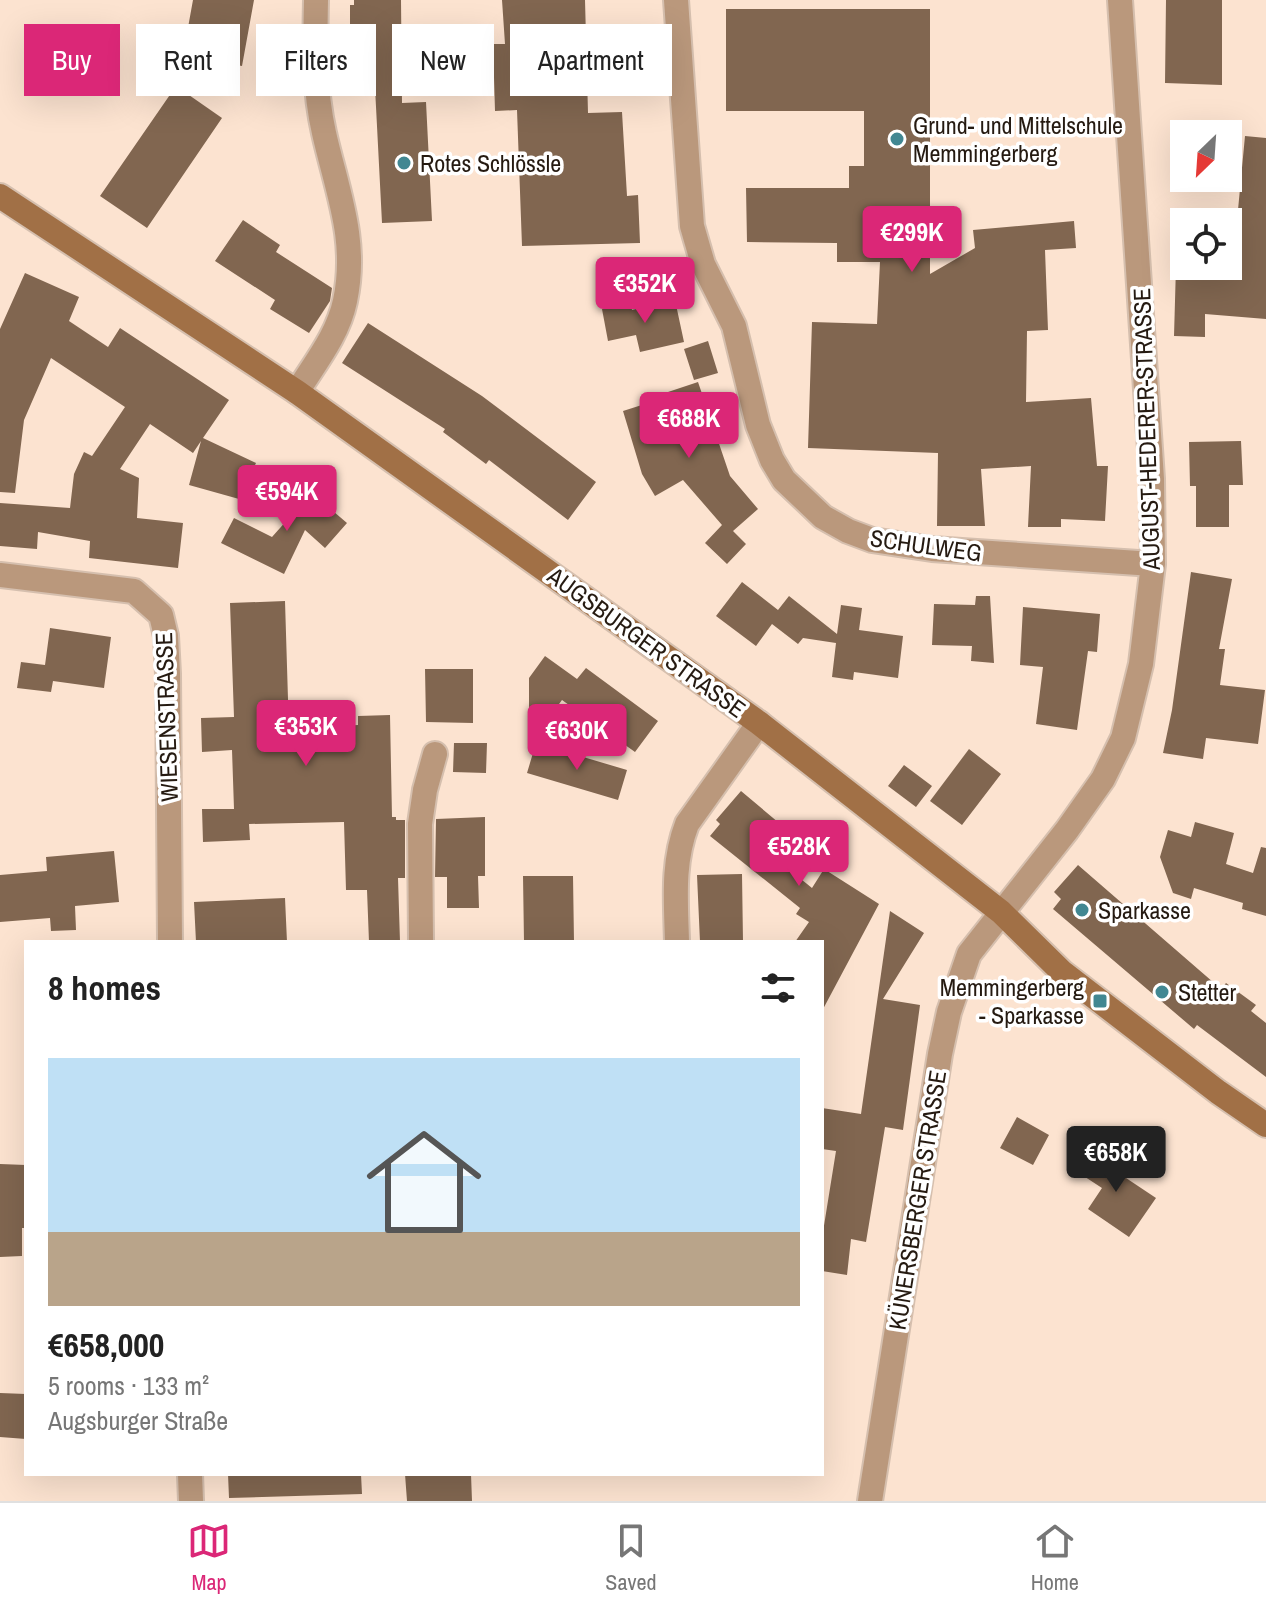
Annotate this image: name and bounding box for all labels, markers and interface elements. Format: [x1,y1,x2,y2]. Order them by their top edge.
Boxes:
chip: Buy [24,24,120,96]
chip: Rent [136,24,240,96]
chip: Filters [256,24,376,96]
chip: New [392,24,494,96]
chip: Apartment [510,24,672,96]
place label: Grund- und Mittelschule Memmingerberg [913,109,1123,169]
north arrow [1170,120,1242,192]
map controls [1170,120,1242,280]
marker: Grund- und Mittelschule Memmingerberg [888,130,906,148]
place label: Rotes Schlössle [420,147,561,179]
marker: Rotes Schlössle [395,154,413,172]
pin: €299K [856,206,968,274]
button: locate [1170,208,1242,280]
text: €299K [881,214,943,249]
pin: €352K [589,257,701,325]
text: €352K [614,265,676,300]
street label: AUGUST-HEDERER-STRASSE [1125,287,1167,572]
pin: €688K [633,392,745,460]
text: €688K [658,400,720,435]
pin: €594K [231,465,343,533]
text: €594K [256,473,318,508]
street label: SCHULWEG [868,521,984,569]
street label: AUGSBURGER STRASSE [541,559,752,725]
street label: WIESENSTRASSE [147,632,185,802]
pin: €353K [250,700,362,768]
pin: €630K [521,704,633,772]
text: €353K [275,708,337,743]
text: €630K [546,712,608,747]
pin: €528K [743,820,855,888]
text: €528K [768,828,830,863]
place label: Sparkasse [1098,894,1191,926]
marker: Sparkasse [1073,901,1091,919]
text: 8 homes [48,965,161,1011]
icon: filters [756,966,800,1010]
place label: Memmingerberg - Sparkasse [940,971,1084,1031]
place label: Stetter [1178,976,1236,1008]
marker: Stetter [1153,983,1171,1001]
marker: Memmingerberg - Sparkasse [1091,992,1109,1010]
street label: KÜNERSBERGER STRASSE [881,1068,953,1332]
icon: home [352,1110,496,1254]
pin: €658K [1060,1126,1172,1194]
text: €658K [1085,1134,1147,1169]
text: €658,000 [48,1322,164,1368]
text: 5 rooms · 133 m² [48,1368,209,1403]
text: Augsburger Straße [48,1403,228,1438]
tab: Map [187,1519,231,1597]
tab: Saved [605,1519,657,1597]
tab: Home [1031,1519,1079,1597]

